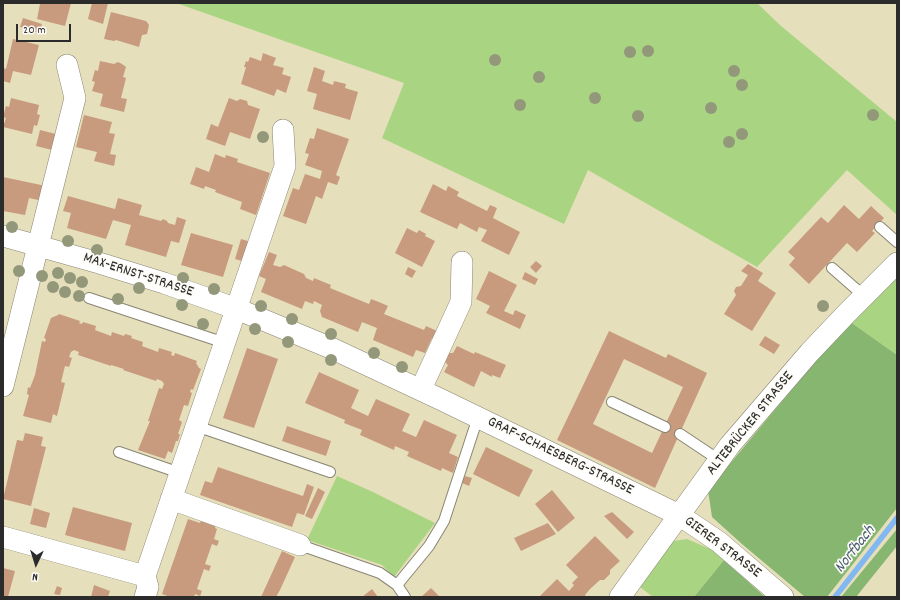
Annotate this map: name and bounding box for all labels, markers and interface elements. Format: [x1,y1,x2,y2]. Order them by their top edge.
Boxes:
scale bar [18,16,73,42]
text: 20 m [23,22,46,39]
street label: MAX-ERNST-STRASSE [81,250,195,302]
street label: ALTEBRÜCKER STRASSE [704,368,798,480]
street label: GRAF-SCHAESBERG-STRASSE [484,414,636,500]
street label: GIERER STRASSE [680,513,764,583]
water label: Norfbach [832,523,880,577]
north arrow [16,544,56,584]
text: N [32,568,38,584]

